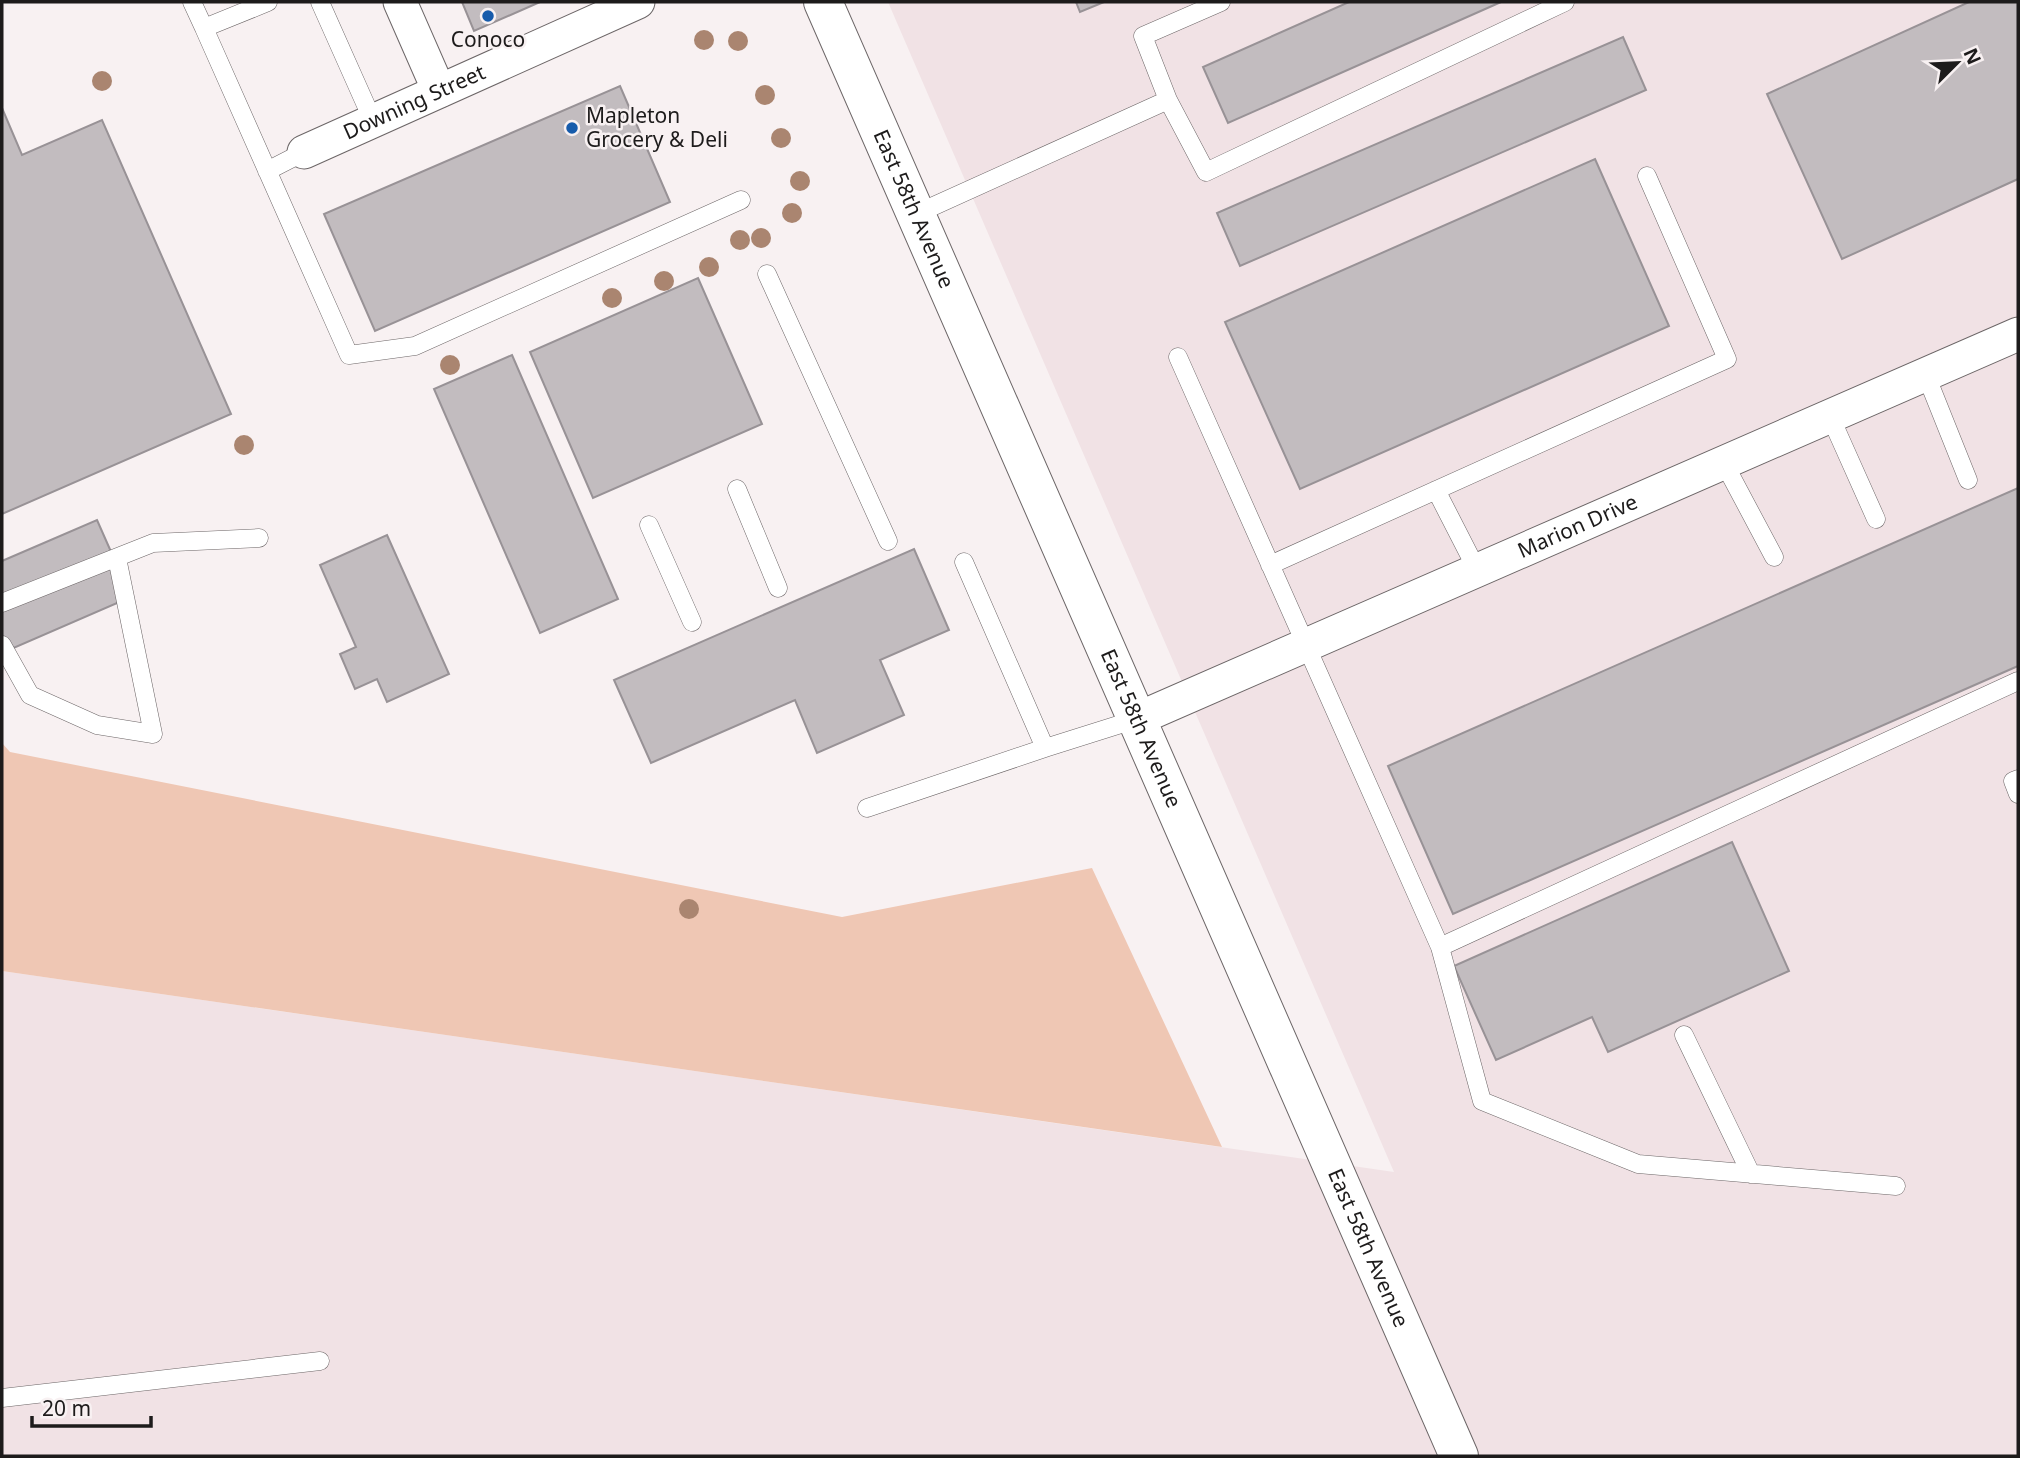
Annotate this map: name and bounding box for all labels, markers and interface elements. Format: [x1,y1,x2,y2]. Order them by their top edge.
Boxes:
marker: Conoco [480,8,496,24]
place label: Conoco [451,25,525,53]
north arrow [1922,28,1992,98]
text: N [1958,44,1988,68]
street label: Downing Street [339,57,490,146]
place label: Mapleton Grocery & Deli [586,101,728,153]
marker: Mapleton Grocery & Deli [564,120,580,136]
street label: East 58th Avenue [868,125,961,292]
street label: Marion Drive [1513,487,1642,564]
street label: East 58th Avenue [1095,644,1189,812]
street label: East 58th Avenue [1322,1164,1416,1331]
scale bar [32,1384,150,1428]
text: 20 m [42,1394,91,1422]

